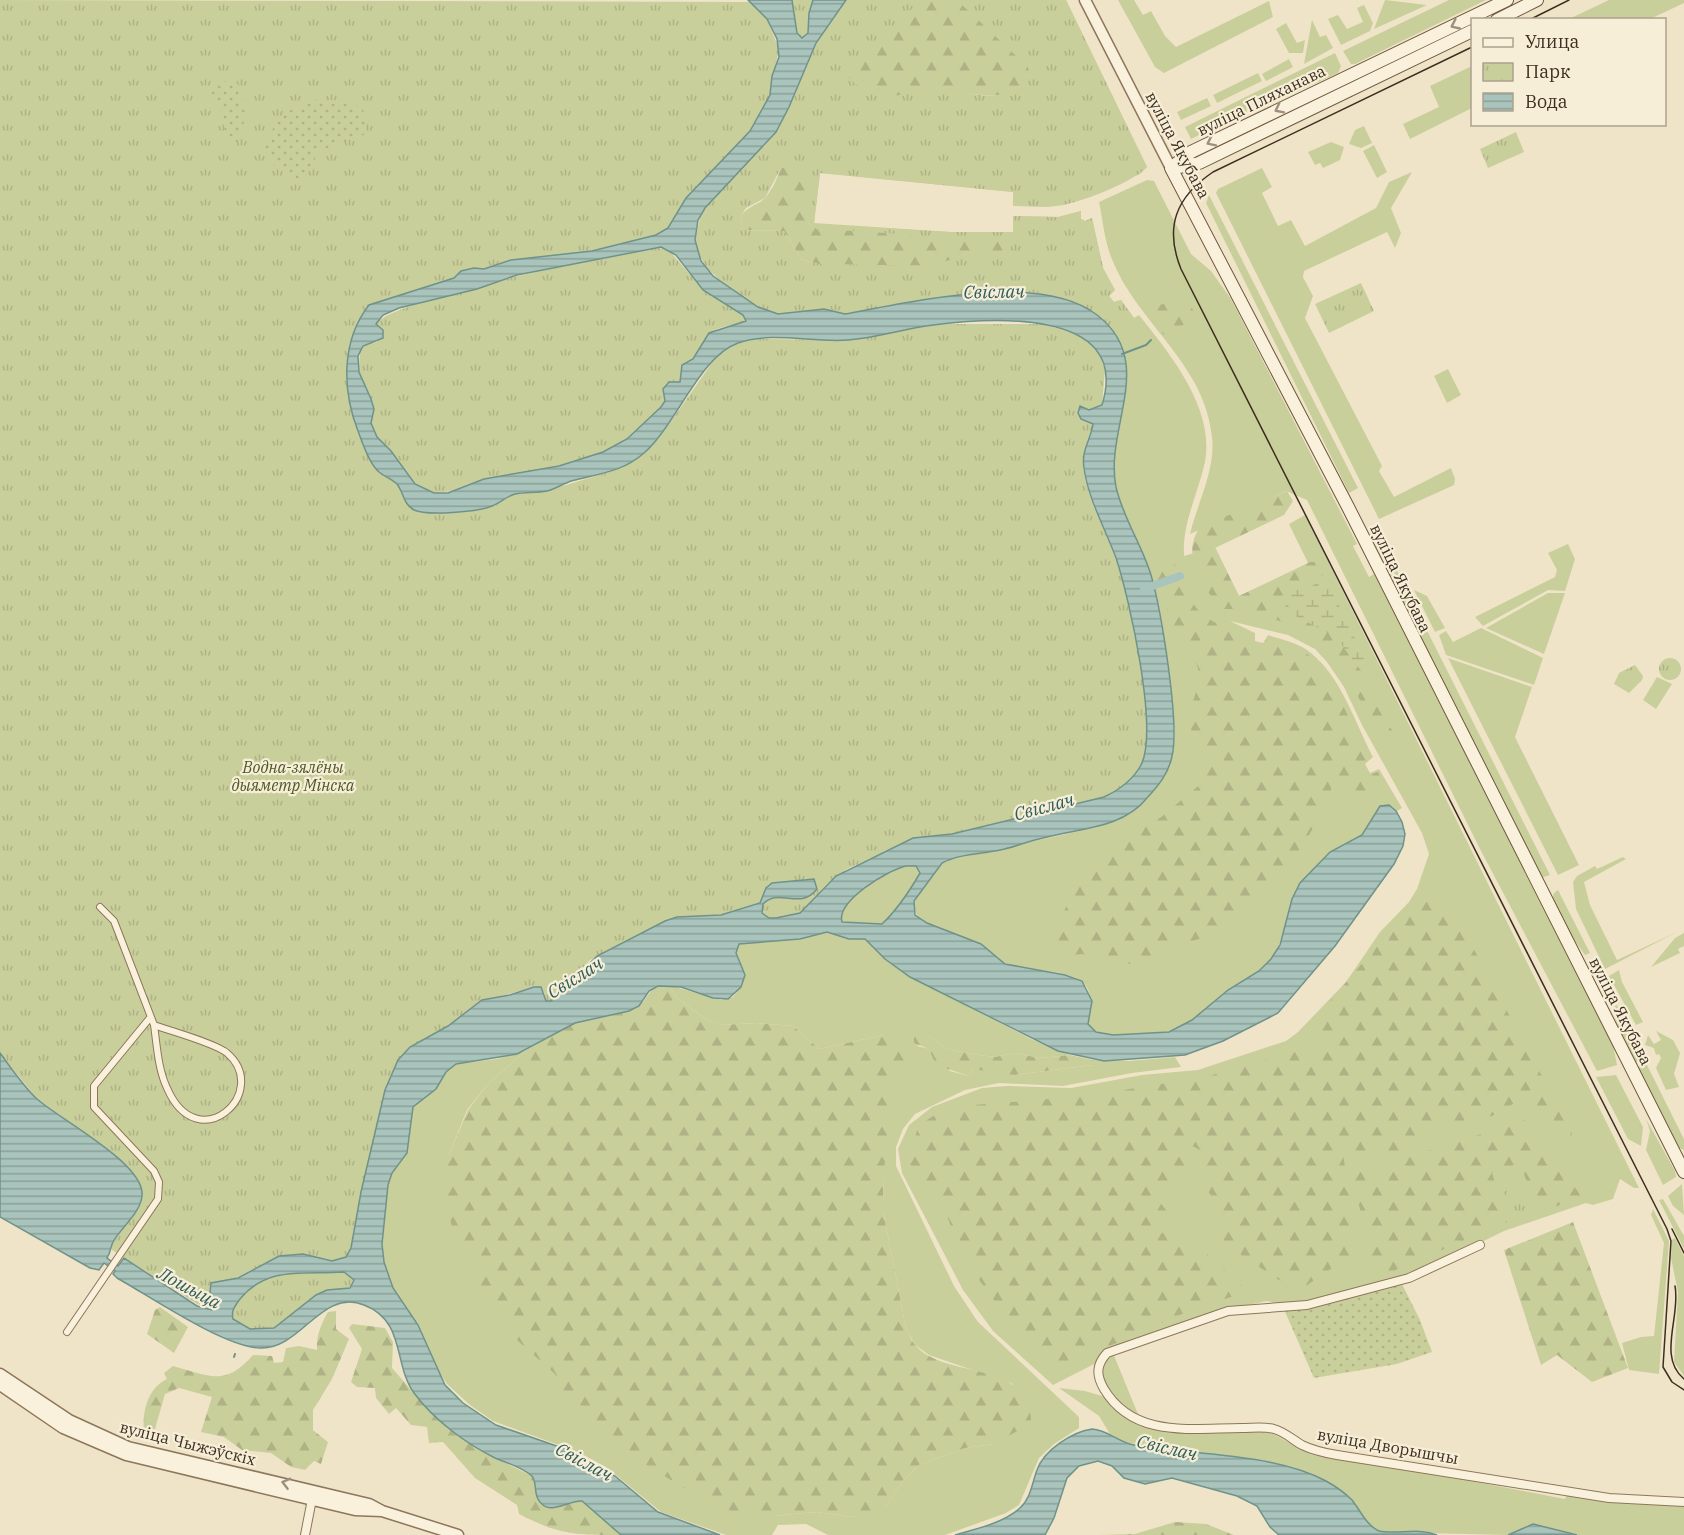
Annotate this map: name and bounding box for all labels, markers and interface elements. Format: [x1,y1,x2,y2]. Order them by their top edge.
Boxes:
one-way arrow [1450,18,1461,30]
legend [1471,18,1666,126]
text: Улица [1525,30,1580,53]
street label: вуліца Пляханава [1193,60,1329,140]
text: Парк [1525,60,1571,83]
street label: вуліца Якубава [1141,88,1215,202]
text: Вода [1525,90,1568,113]
one-way arrow [1274,102,1285,114]
one-way arrow [1207,135,1218,147]
water label: Свіслач [963,279,1025,304]
street label: вуліца Якубава [1366,520,1436,636]
park label: Водна-зялёны дыяметр Мінска [231,757,355,795]
water label: Свіслач [1011,787,1077,826]
water label: Свіслач [543,951,607,1004]
street label: вуліца Якубава [1585,954,1657,1068]
water label: Лошыца [153,1261,225,1314]
street label: вуліца Чыжэўскіх [118,1416,258,1470]
street label: вуліца Дворышчы [1316,1424,1460,1468]
water label: Свіслач [1135,1429,1200,1466]
water label: Свіслач [552,1437,617,1486]
one-way arrow [281,1478,291,1491]

